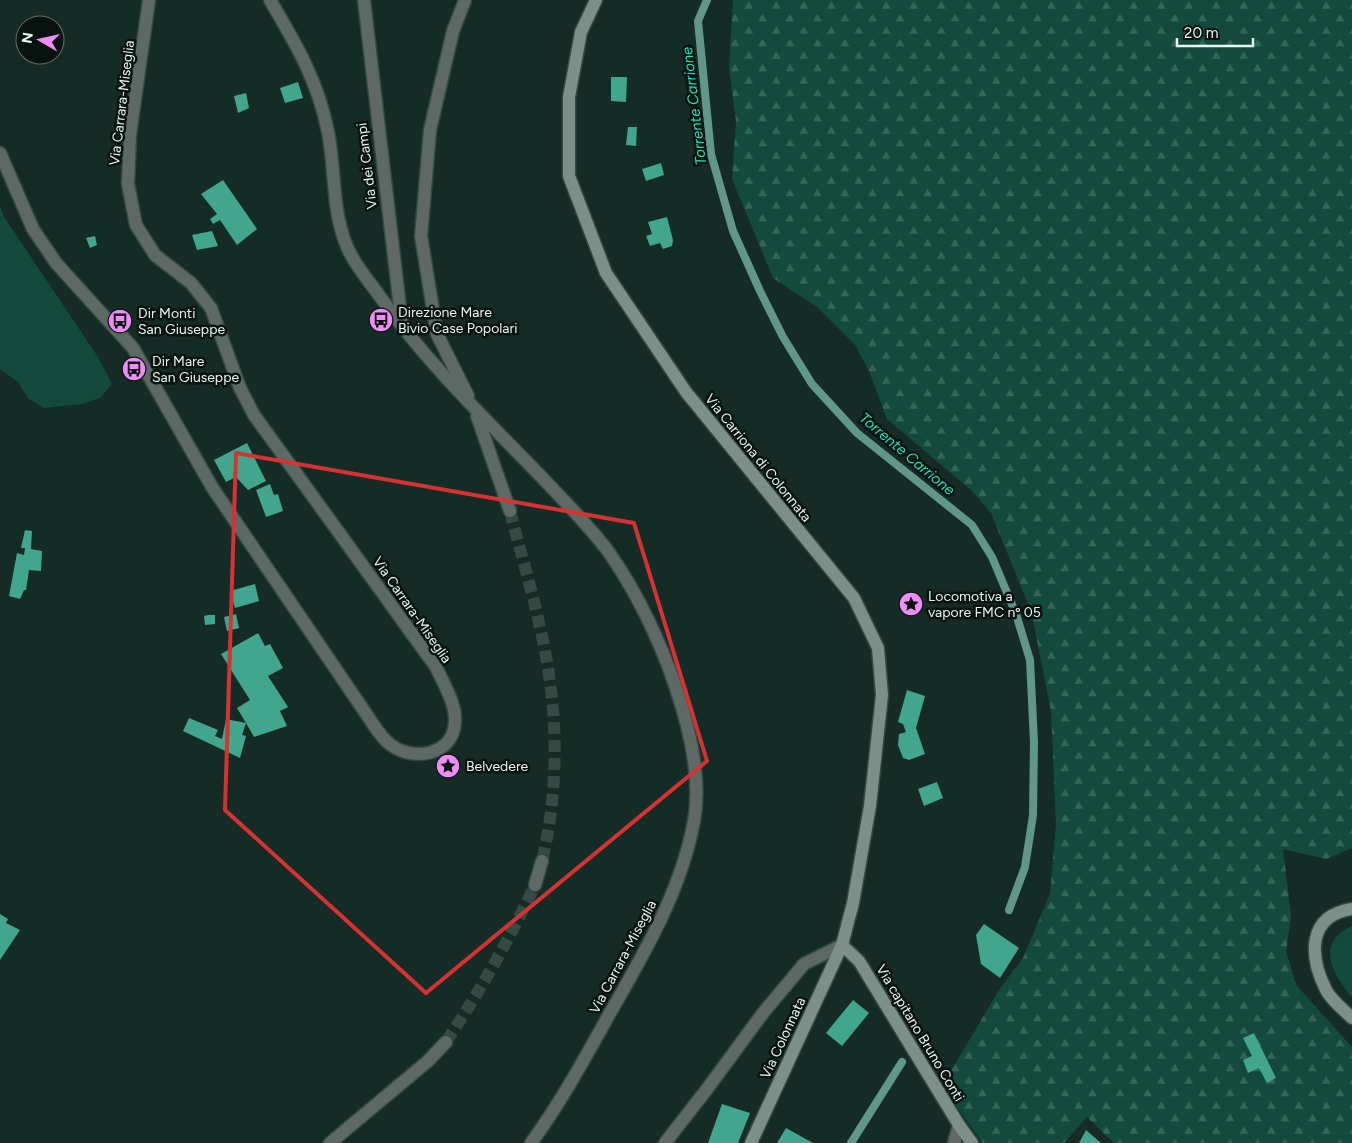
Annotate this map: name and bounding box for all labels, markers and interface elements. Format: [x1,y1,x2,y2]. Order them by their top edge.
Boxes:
north arrow [15,15,65,65]
scale bar [1177,15,1253,47]
text: 20 m [1184,24,1218,42]
text: N [18,31,37,45]
street label: Via Carrara-Miseglia [106,39,138,167]
water label: Torrente Carrione [678,46,710,166]
street label: Via dei Campi [353,122,381,210]
place label: Direzione Mare Bivio Case Popolari [398,304,517,337]
place label: Dir Monti San Giuseppe [138,305,225,338]
bus stop icon: Direzione Mare Bivio Case Popolari [368,307,394,333]
bus stop icon: Dir Monti San Giuseppe [107,308,133,334]
place label: Dir Mare San Giuseppe [152,353,239,386]
bus stop icon: Dir Mare San Giuseppe [121,356,147,382]
street label: Via Carriona di Colonnata [701,391,815,525]
water label: Torrente Carrione [856,409,958,499]
street label: Via Carrara-Miseglia [369,553,455,667]
place label: Locomotiva a vapore FMC nº 05 [928,588,1041,621]
place icon: Locomotiva a vapore FMC nº 05 [898,591,924,617]
place icon: Belvedere [435,753,461,779]
place label: Belvedere [466,758,529,775]
street label: Via Carrara-Miseglia [586,897,660,1017]
street label: Via capitano Bruno Conti [872,961,968,1105]
street label: Via Colonnata [757,994,809,1082]

